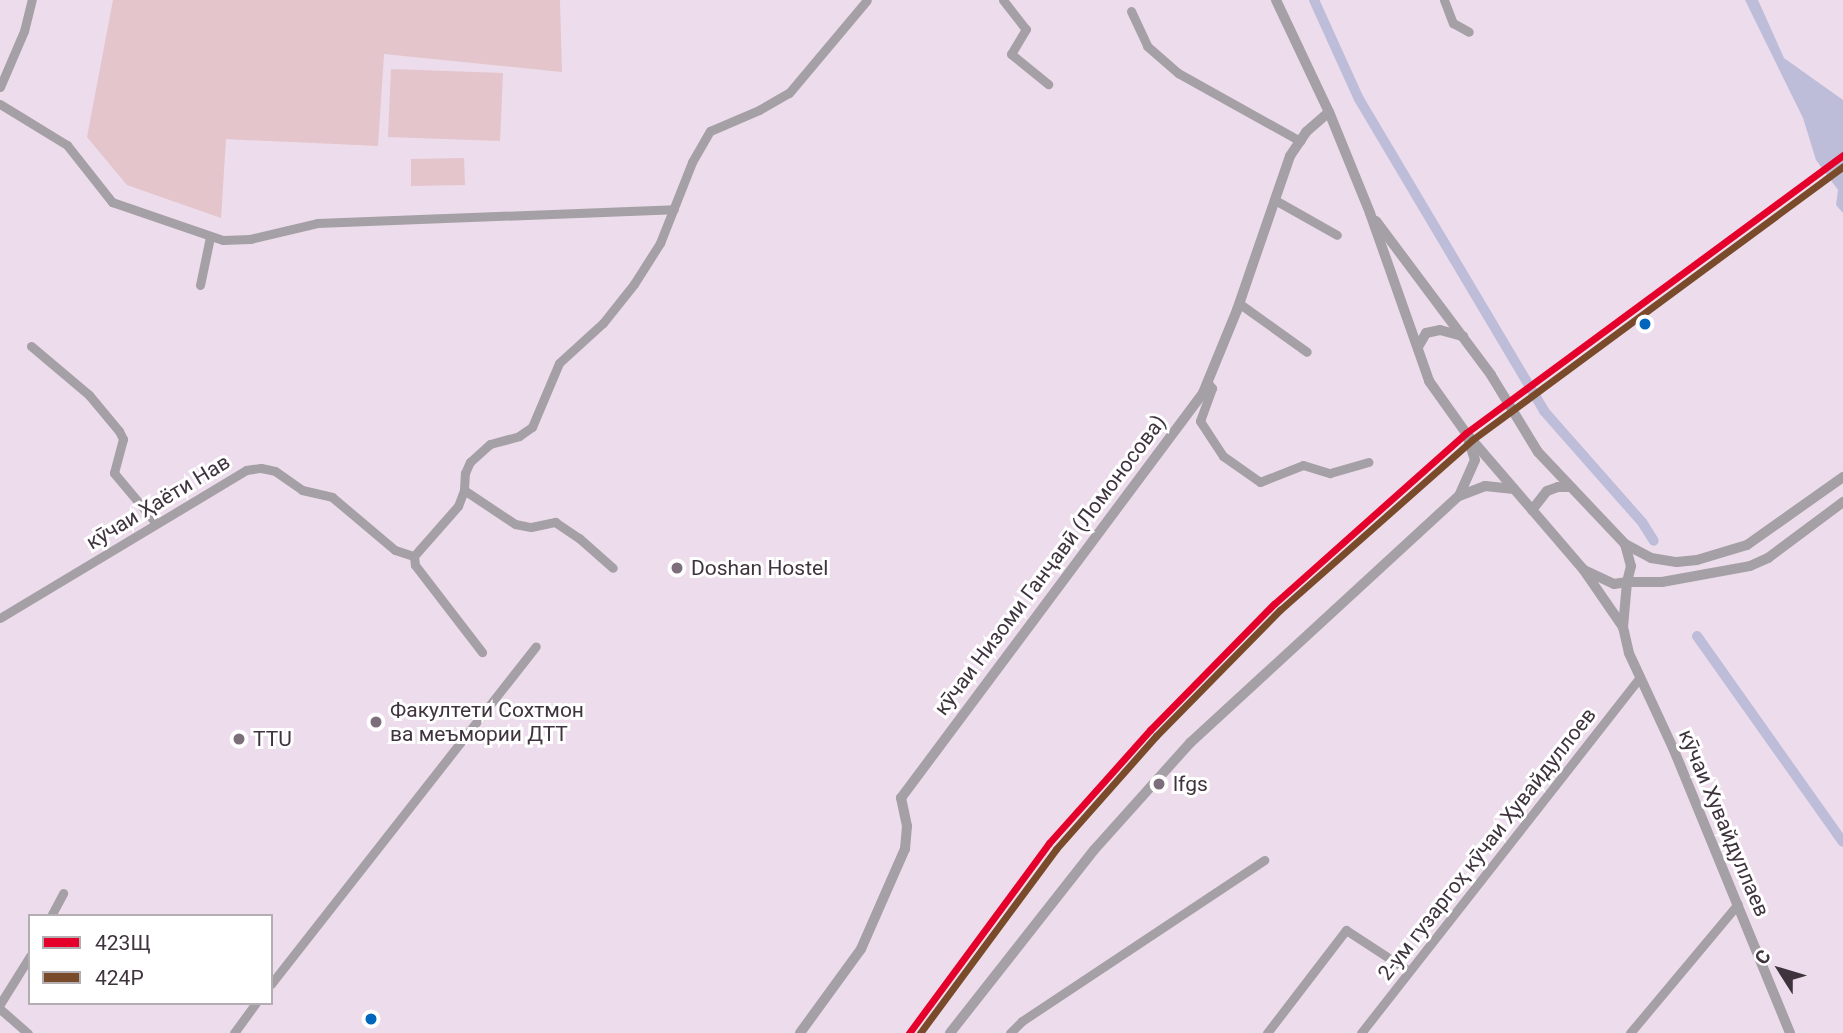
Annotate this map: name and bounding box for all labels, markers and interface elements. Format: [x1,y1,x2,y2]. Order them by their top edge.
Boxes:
unlabelled marker [1638,317,1652,331]
street label: кӯчаи Низоми Ганҷавӣ (Ломоносова) [929,410,1171,720]
street label: кӯчаи Ҳаёти Нав [82,449,234,555]
place label: Doshan Hostel [691,555,828,581]
marker: Doshan Hostel [669,560,685,576]
place label: Факултети Сохтмон ва меъмории ДТТ [390,697,584,747]
street label: 2-ум гузаргоҳ кӯчаи Ҳувайдуллоев [1373,703,1601,985]
marker: Факултети Сохтмон ва меъмории ДТТ [368,714,384,730]
place label: TTU [253,726,292,752]
street label: кӯчаи Хувайдуллаев [1673,726,1775,920]
marker: TTU [231,731,247,747]
place label: lfgs [1173,771,1208,797]
marker: lfgs [1151,776,1167,792]
legend [28,914,273,1005]
text: 423Щ [95,931,151,955]
north arrow [1745,935,1815,1005]
text: С [1750,945,1776,969]
text: 424Р [95,966,144,990]
unlabelled marker [364,1012,378,1026]

